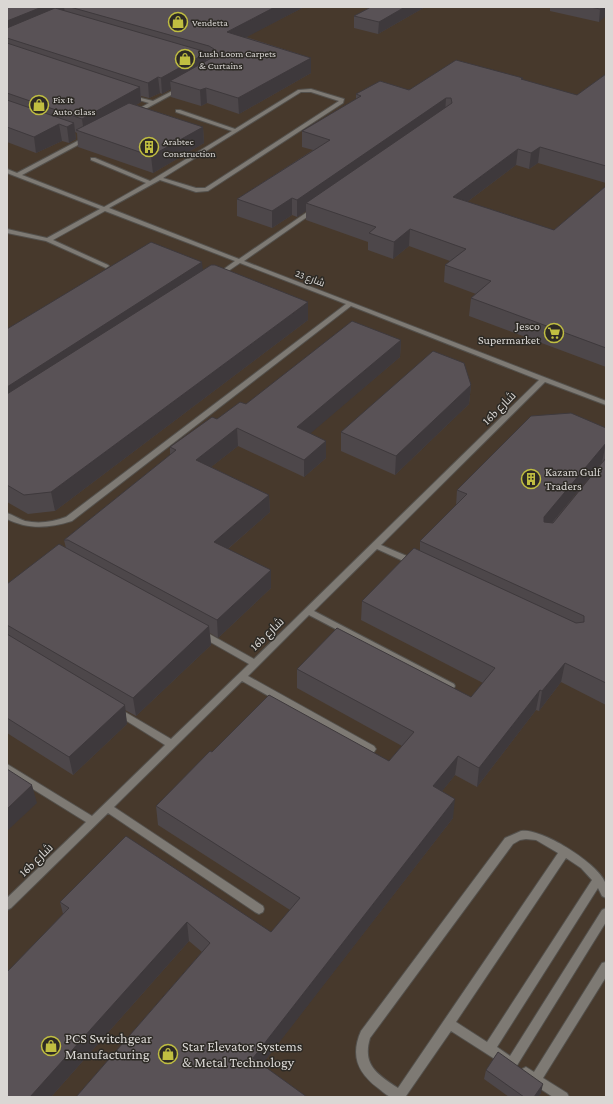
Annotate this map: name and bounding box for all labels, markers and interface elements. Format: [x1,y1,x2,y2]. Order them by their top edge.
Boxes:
shop icon: Vendetta [167,11,189,33]
place label: Vendetta [192,17,228,28]
shop icon: Lush Loom Carpets & Curtains [174,48,196,70]
place label: Lush Loom Carpets & Curtains [199,48,276,71]
shop icon: Fix It Auto Glass [28,94,50,116]
place label: Fix It Auto Glass [53,94,95,117]
building icon: Arabtec Construction [138,136,160,158]
place label: Arabtec Construction [163,136,216,159]
street label: شارع 23 [293,267,326,290]
place label: Jesco Supermarket [478,319,541,347]
supermarket icon: Jesco Supermarket [543,322,565,344]
street label: 16b شارع [479,388,519,428]
place label: Kazam Gulf Traders [545,465,602,493]
building icon: Kazam Gulf Traders [520,468,542,490]
street label: 16b شارع [247,614,288,654]
street label: 16b شارع [16,840,57,880]
place label: PCS Switchgear Manufacturing [65,1030,152,1062]
shop icon: PCS Switchgear Manufacturing [40,1035,62,1057]
place label: Star Elevator Systems & Metal Technology [182,1038,302,1070]
shop icon: Star Elevator Systems & Metal Technology [157,1043,179,1065]

